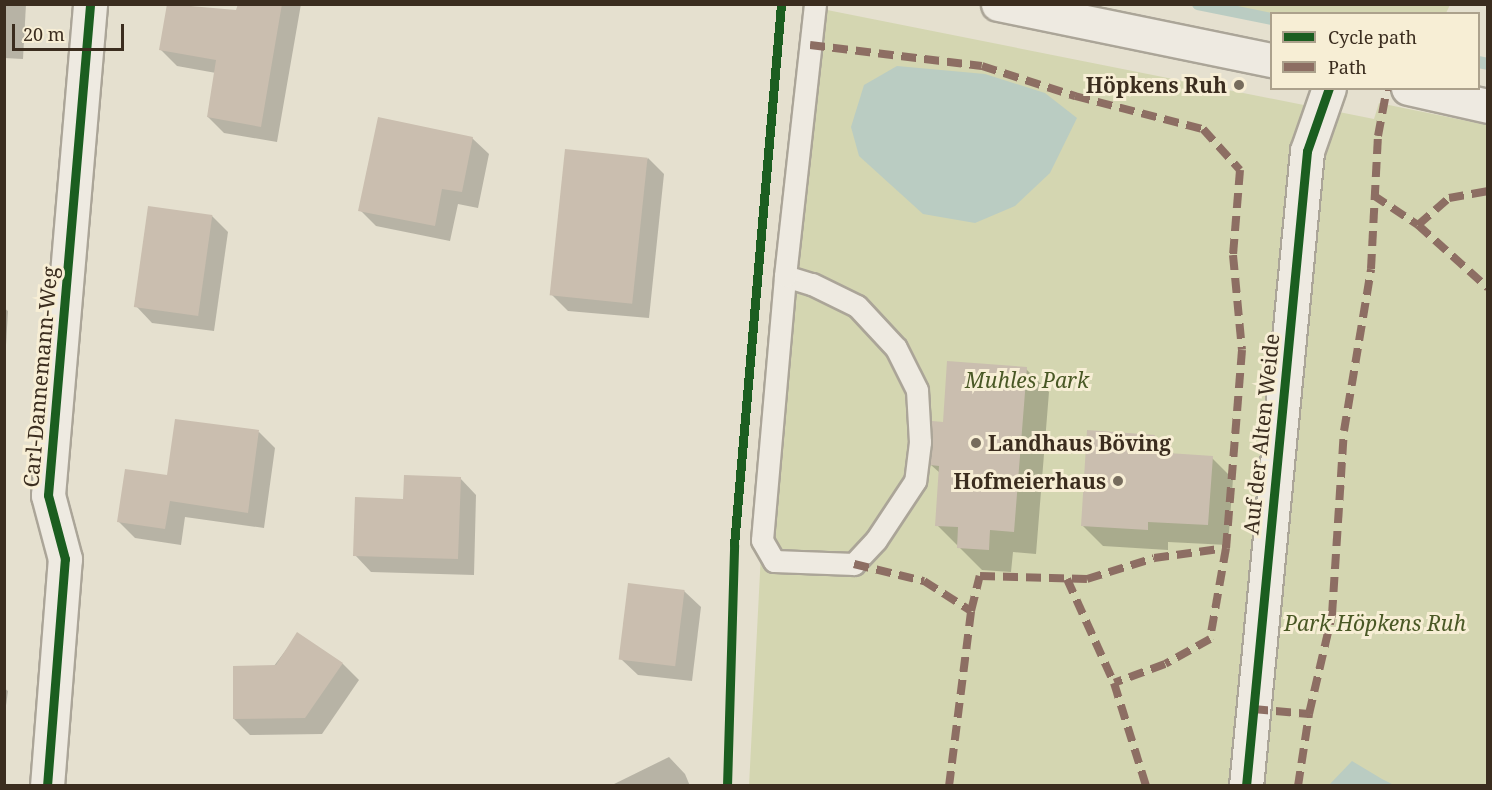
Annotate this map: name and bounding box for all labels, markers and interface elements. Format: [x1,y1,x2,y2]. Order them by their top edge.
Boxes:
scale bar [15,12,128,50]
legend [1270,12,1480,90]
text: 20 m [23,22,65,46]
text: Cycle path [1328,25,1417,49]
text: Path [1328,55,1367,79]
place label: Höpkens Ruh [1086,72,1227,98]
marker: Höpkens Ruh [1232,78,1246,92]
street label: Carl-Dannemann-Weg [18,266,62,488]
street label: Auf der Alten Weide [1238,332,1284,536]
park label: Muhles Park [965,367,1089,393]
place label: Landhaus Böving [988,430,1171,456]
marker: Landhaus Böving [969,436,983,450]
place label: Hofmeierhaus [954,468,1106,494]
marker: Hofmeierhaus [1111,474,1125,488]
park label: Park Höpkens Ruh [1284,610,1466,636]

